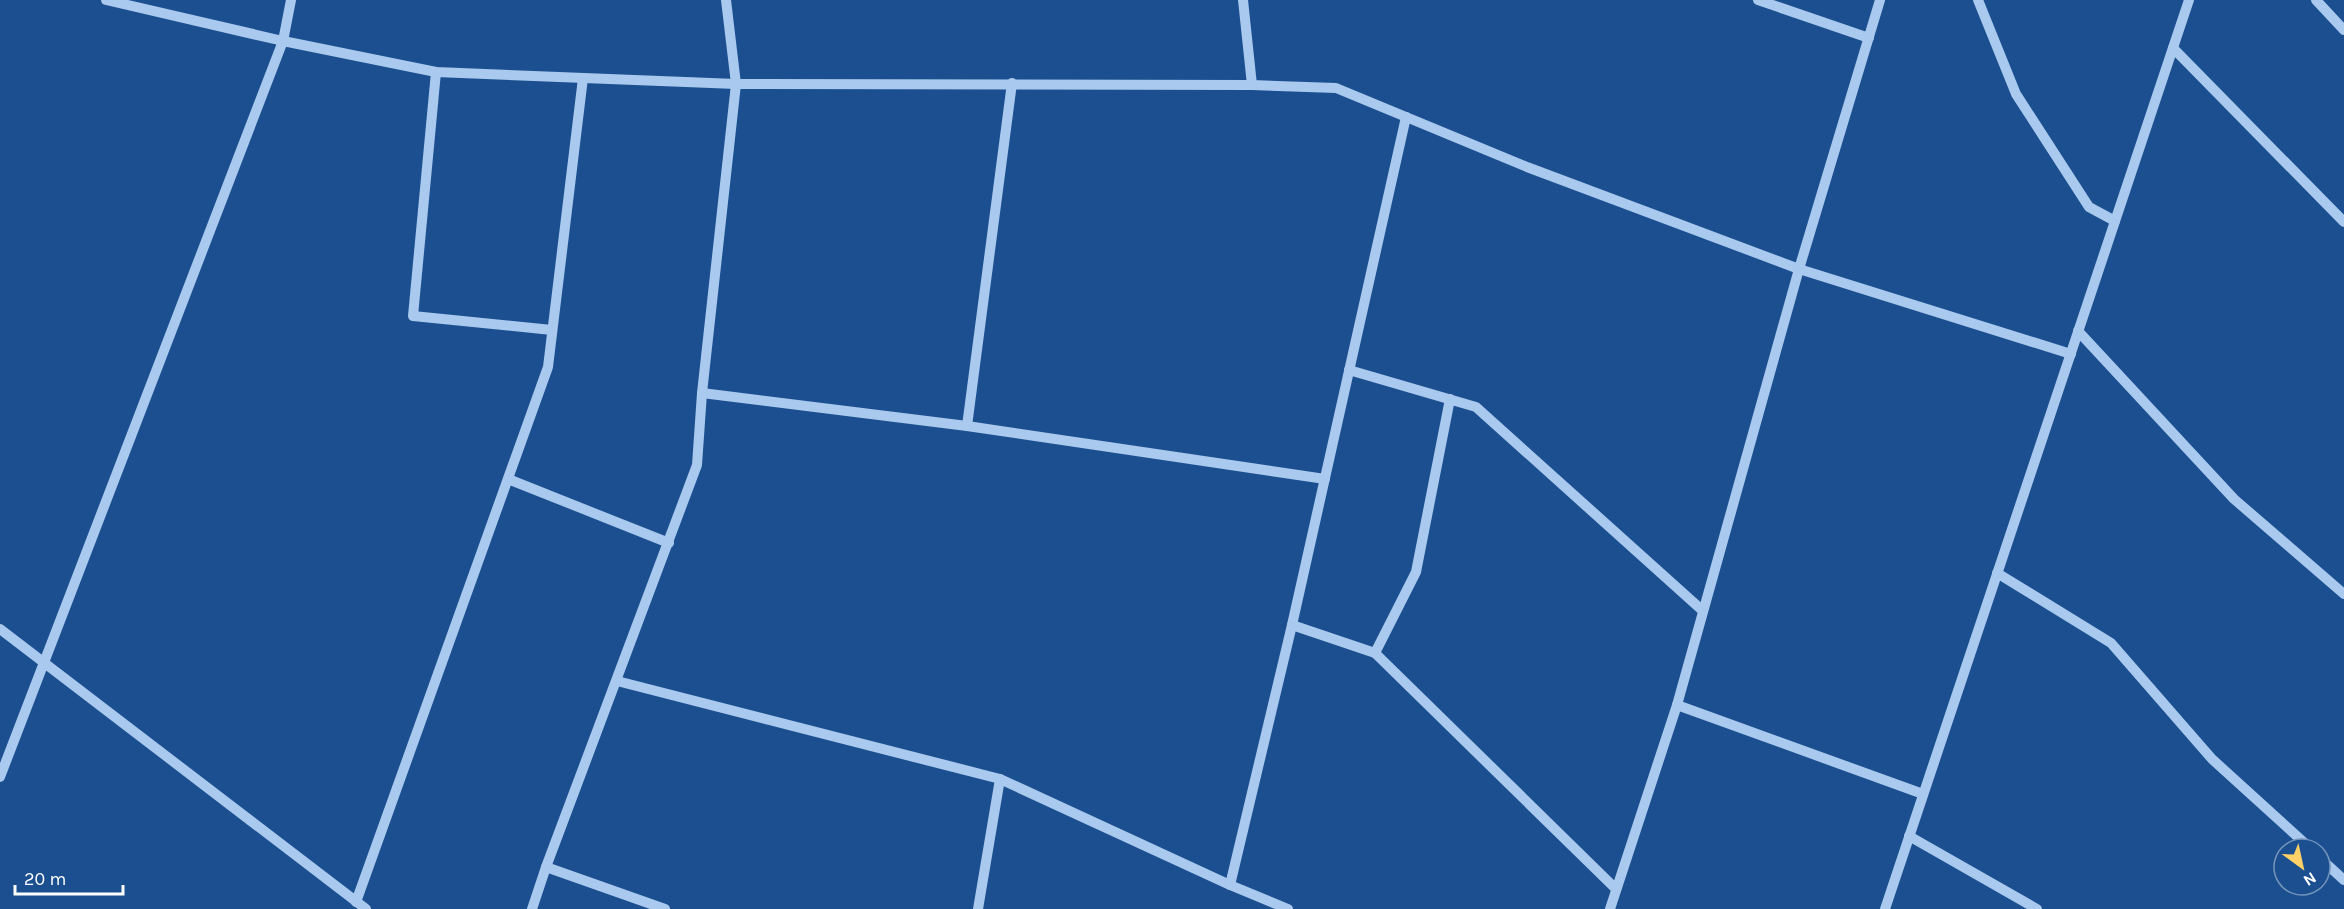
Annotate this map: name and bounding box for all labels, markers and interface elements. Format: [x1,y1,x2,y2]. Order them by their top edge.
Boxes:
north arrow [2272,837,2332,897]
scale bar [15,858,123,896]
text: 20 m [24,868,66,890]
text: N [2300,868,2320,890]

